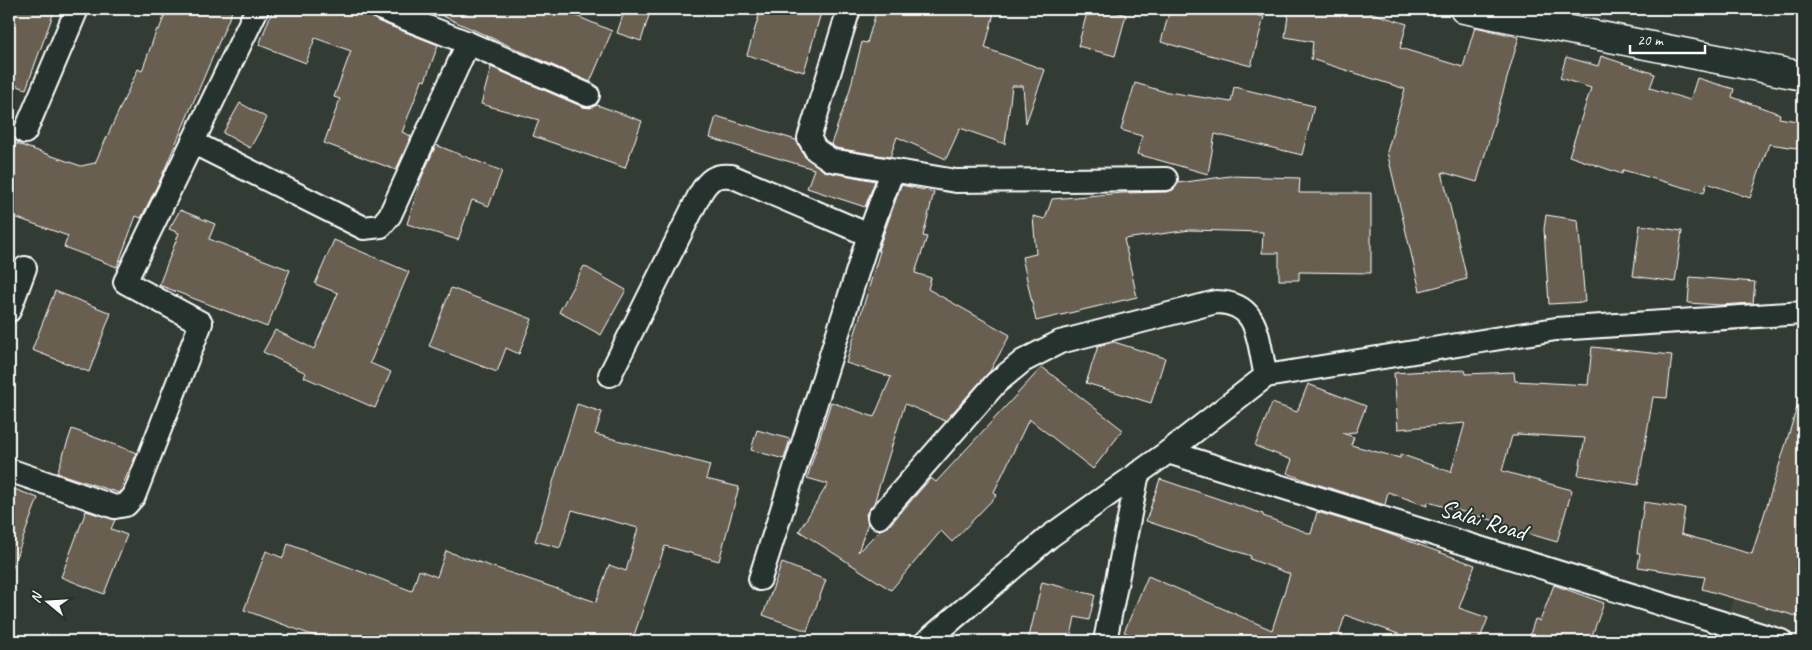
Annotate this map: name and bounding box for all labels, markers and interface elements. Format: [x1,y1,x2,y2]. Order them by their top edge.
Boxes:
scale bar [1630,22,1704,54]
text: 20 m [1637,31,1664,50]
street label: Salai Road [1436,492,1534,550]
north arrow [22,578,72,628]
text: N [27,589,46,605]

